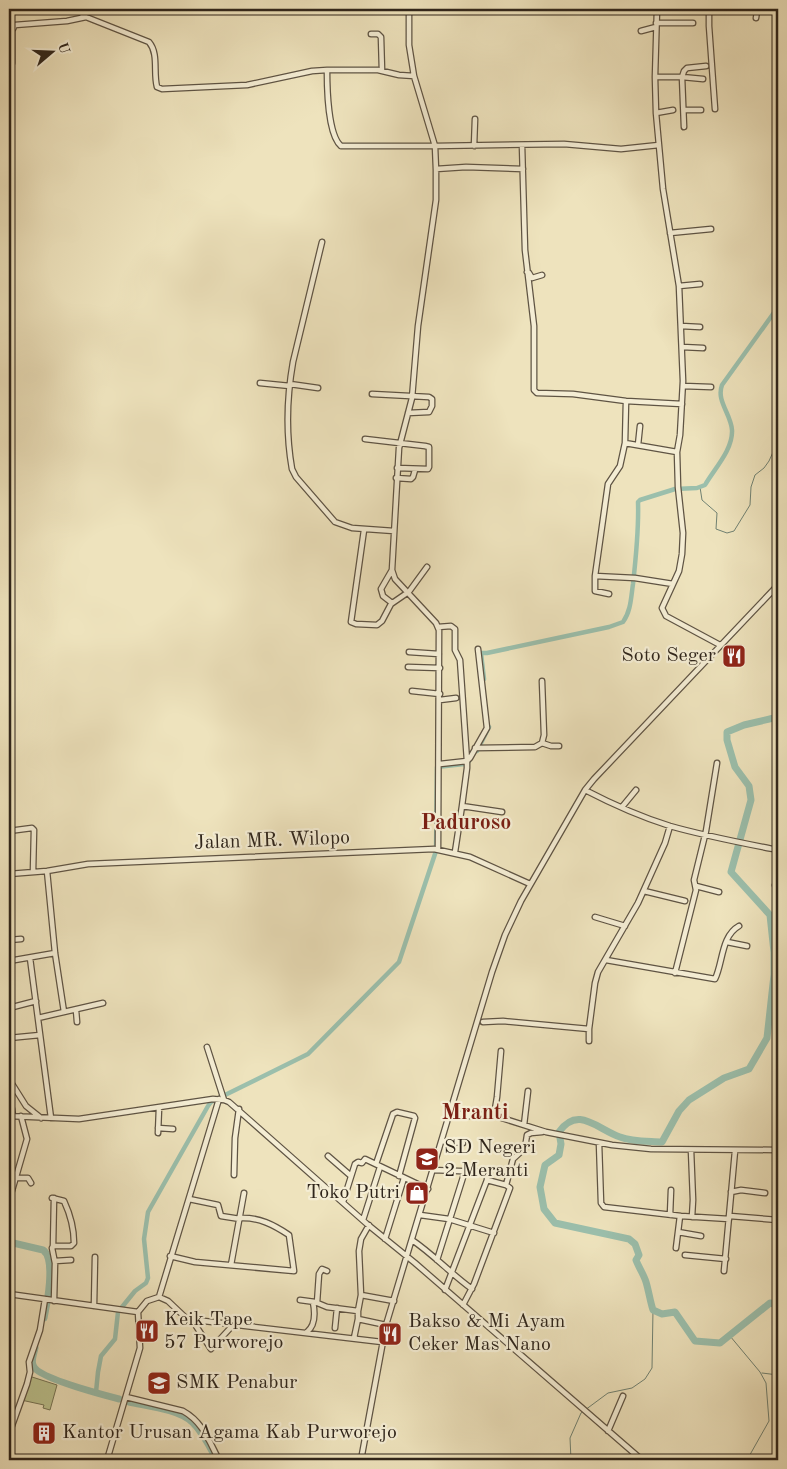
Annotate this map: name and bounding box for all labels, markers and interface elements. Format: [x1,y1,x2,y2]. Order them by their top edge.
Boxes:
north arrow [28,28,78,78]
text: U [55,41,72,56]
restaurant icon: Soto Seger [721,643,747,669]
place label: Soto Seger [621,646,716,666]
district label: Paduroso [421,812,511,834]
street label: Jalan MR. Wilopo [194,828,350,854]
district label: Mranti [441,1102,509,1124]
place label: SD Negeri 2 Meranti [444,1138,536,1181]
school or university icon: SD Negeri 2 Meranti [414,1146,440,1172]
shop icon: Toko Putri [404,1180,430,1206]
place label: Toko Putri [306,1183,400,1203]
place label: Keik Tape 57 Purworejo [164,1310,283,1353]
place label: Bakso & Mi Ayam Ceker Mas Nano [408,1312,566,1355]
restaurant icon: Keik Tape 57 Purworejo [134,1318,160,1344]
restaurant icon: Bakso & Mi Ayam Ceker Mas Nano [377,1321,403,1347]
school or university icon: SMK Penabur [146,1370,172,1396]
place label: SMK Penabur [176,1373,297,1393]
building icon: Kantor Urusan Agama Kab Purworejo [31,1420,57,1446]
place label: Kantor Urusan Agama Kab Purworejo [62,1423,397,1443]

